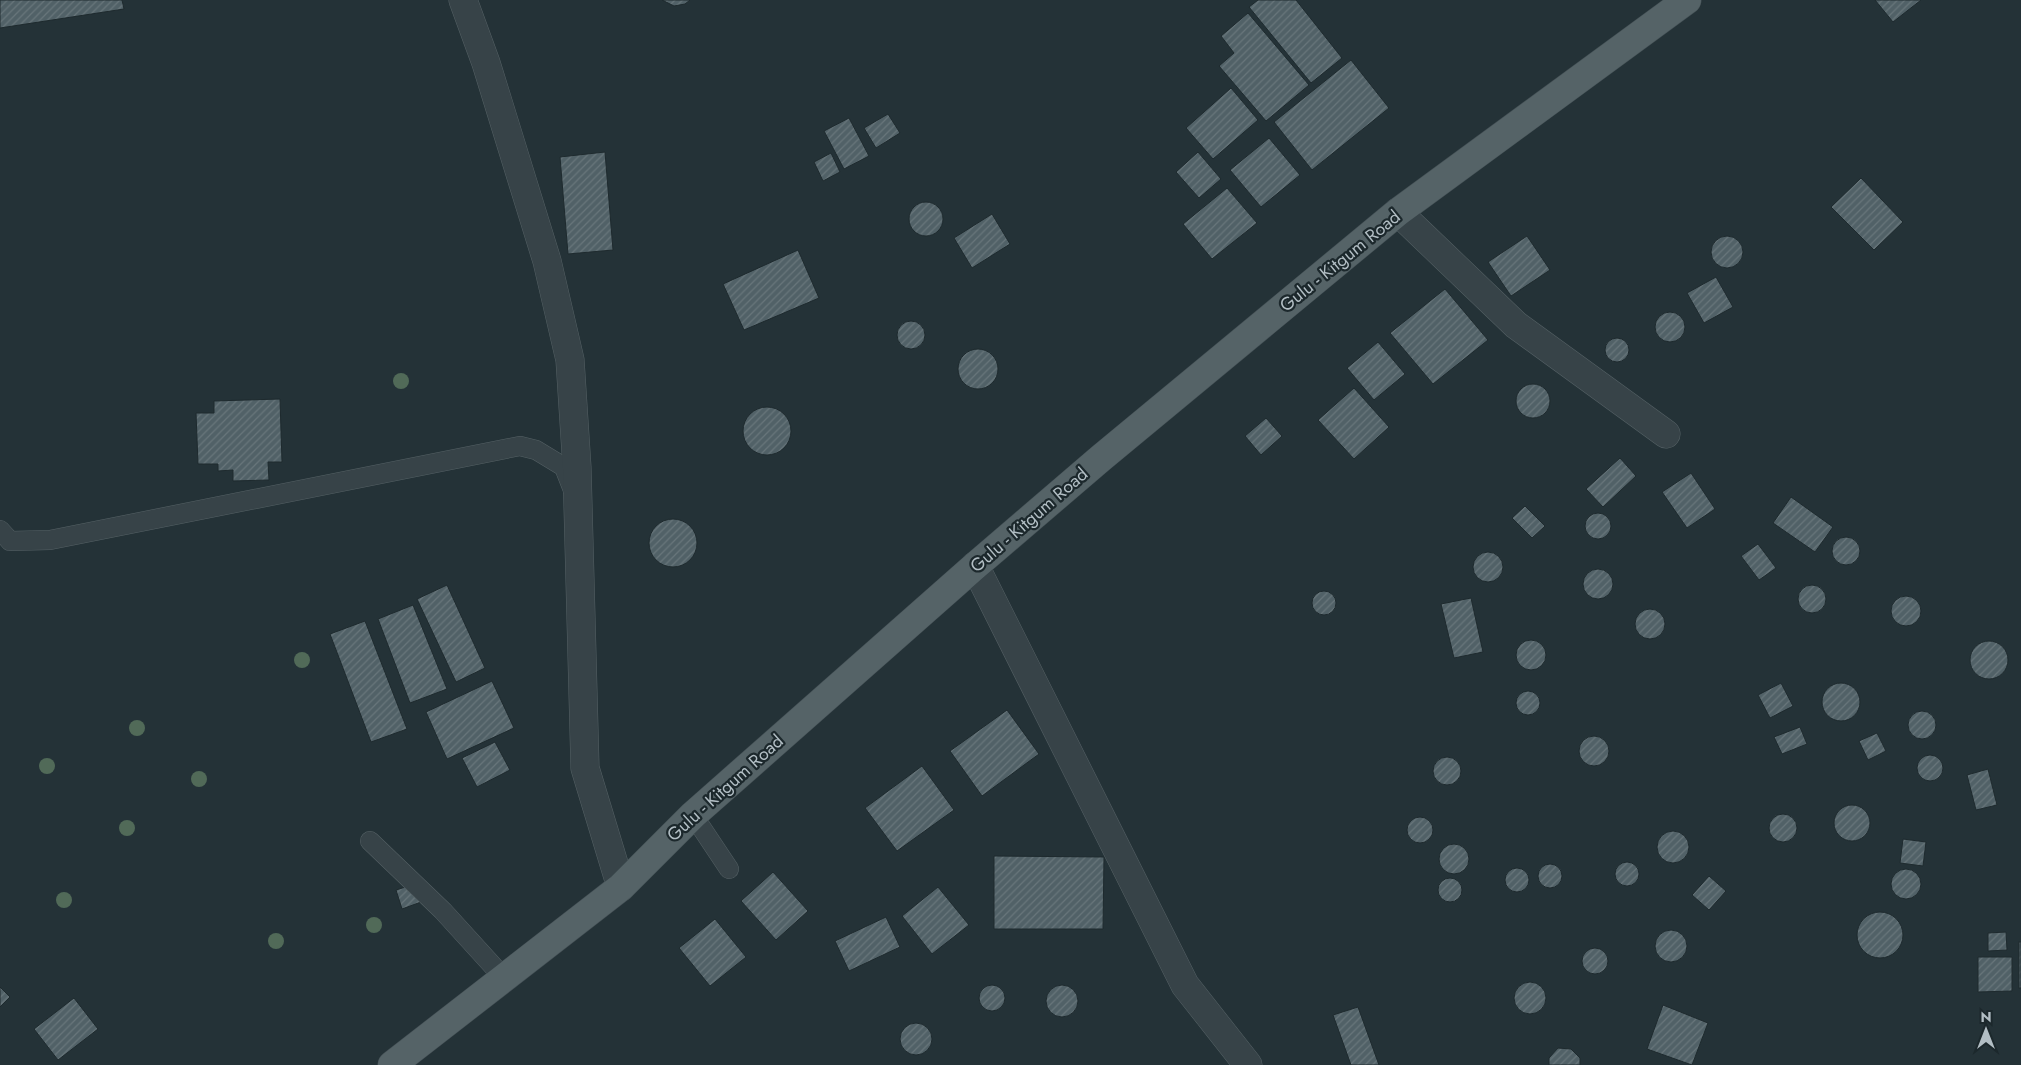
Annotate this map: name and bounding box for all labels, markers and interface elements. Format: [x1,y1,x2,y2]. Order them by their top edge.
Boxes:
street label: Gulu - Kitgum Road [1274,204,1406,318]
street label: Gulu - Kitgum Road [964,461,1094,579]
street label: Gulu - Kitgum Road [661,729,789,847]
north arrow [1961,1005,2011,1055]
text: N [1980,1007,1992,1027]

